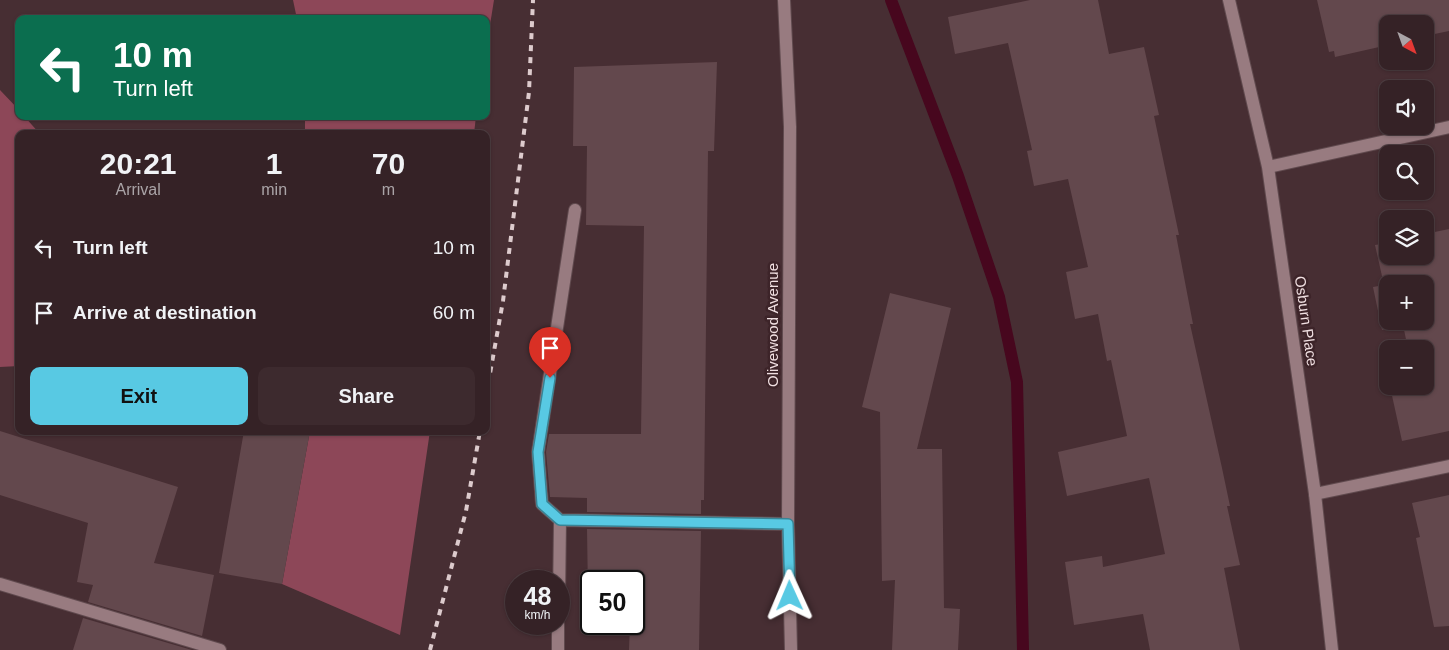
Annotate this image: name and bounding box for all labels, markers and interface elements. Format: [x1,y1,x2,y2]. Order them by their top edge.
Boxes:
north arrow [1379,15,1434,70]
map controls [1379,15,1434,395]
icon: left [30,35,95,100]
text: 10 m [113,35,193,74]
text: Turn left [113,76,193,101]
button: sound [1379,80,1434,135]
button: search [1379,145,1434,200]
text: 20:21 [100,147,177,180]
text: 1 [266,147,283,180]
text: 70 [372,147,405,180]
text: Arrival [115,181,161,198]
text: min [261,181,287,198]
text: m [382,181,395,198]
button: layers [1379,210,1434,265]
icon: left [30,234,58,262]
text: Turn left [73,237,148,258]
text: 10 m [433,237,475,258]
street label: Olivewood Avenue [764,263,781,387]
street label: Osburn Place [1292,275,1321,367]
button: + [1379,275,1434,330]
icon: arrive [30,299,58,327]
text: Arrive at destination [73,302,257,323]
text: 60 m [433,302,475,323]
pin [529,327,571,378]
icon: arrive [536,334,564,362]
button: − [1379,340,1434,395]
button: Exit [30,367,248,425]
button: Share [258,367,475,425]
position arrow [763,569,815,621]
speed limit sign: 50 [580,570,645,635]
text: 48 [524,582,551,610]
text: km/h [524,608,551,622]

